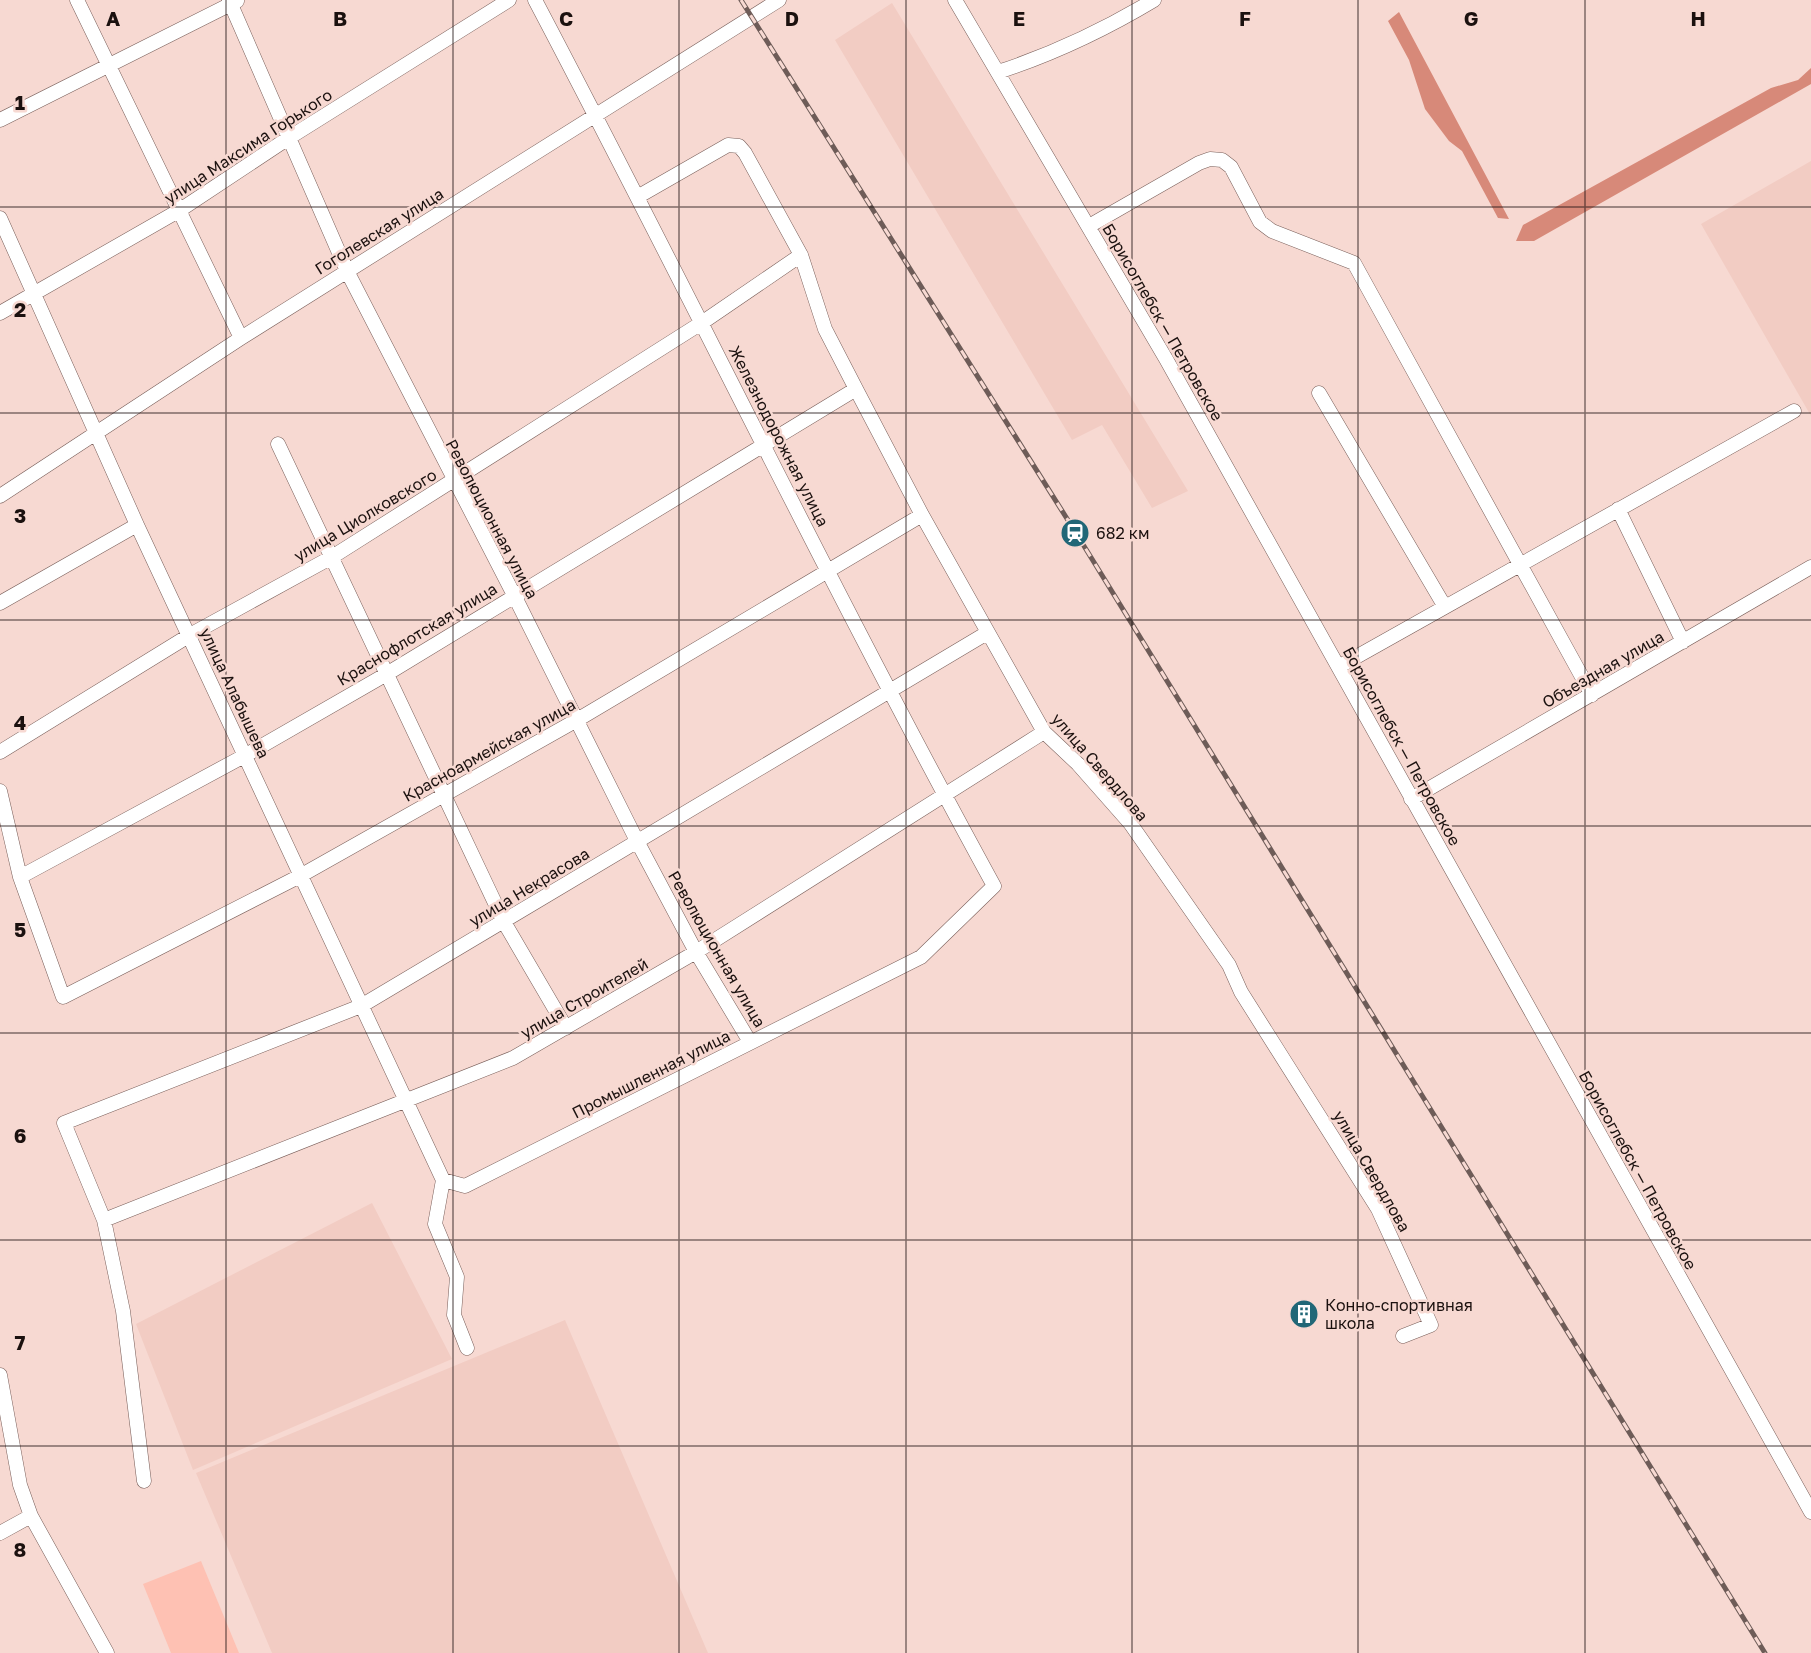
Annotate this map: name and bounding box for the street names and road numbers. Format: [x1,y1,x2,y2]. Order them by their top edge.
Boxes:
street label: улица Максима Горького [160,84,336,208]
street label: Гоголевская улица [311,183,447,279]
street label: Борисоглебск — Петровское [1098,220,1228,424]
street label: Железнодорожная улица [725,342,833,530]
street label: Революционная улица [441,436,543,602]
street label: улица Циолковского [290,464,440,566]
street label: Краснофлотская улица [333,578,501,690]
street label: улица Алабышева [196,624,274,762]
street label: Объездная улица [1539,626,1667,712]
street label: Борисоглебск — Петровское [1339,643,1465,849]
street label: Красноармейская улица [399,694,579,806]
street label: улица Свердлова [1048,709,1152,825]
street label: улица Некрасова [465,843,593,931]
street label: Революционная улица [664,867,770,1031]
street label: улица Строителей [517,953,651,1043]
street label: Промышленная улица [569,1025,733,1123]
street label: Борисоглебск — Петровское [1575,1067,1701,1273]
street label: улица Свердлова [1329,1107,1415,1235]

